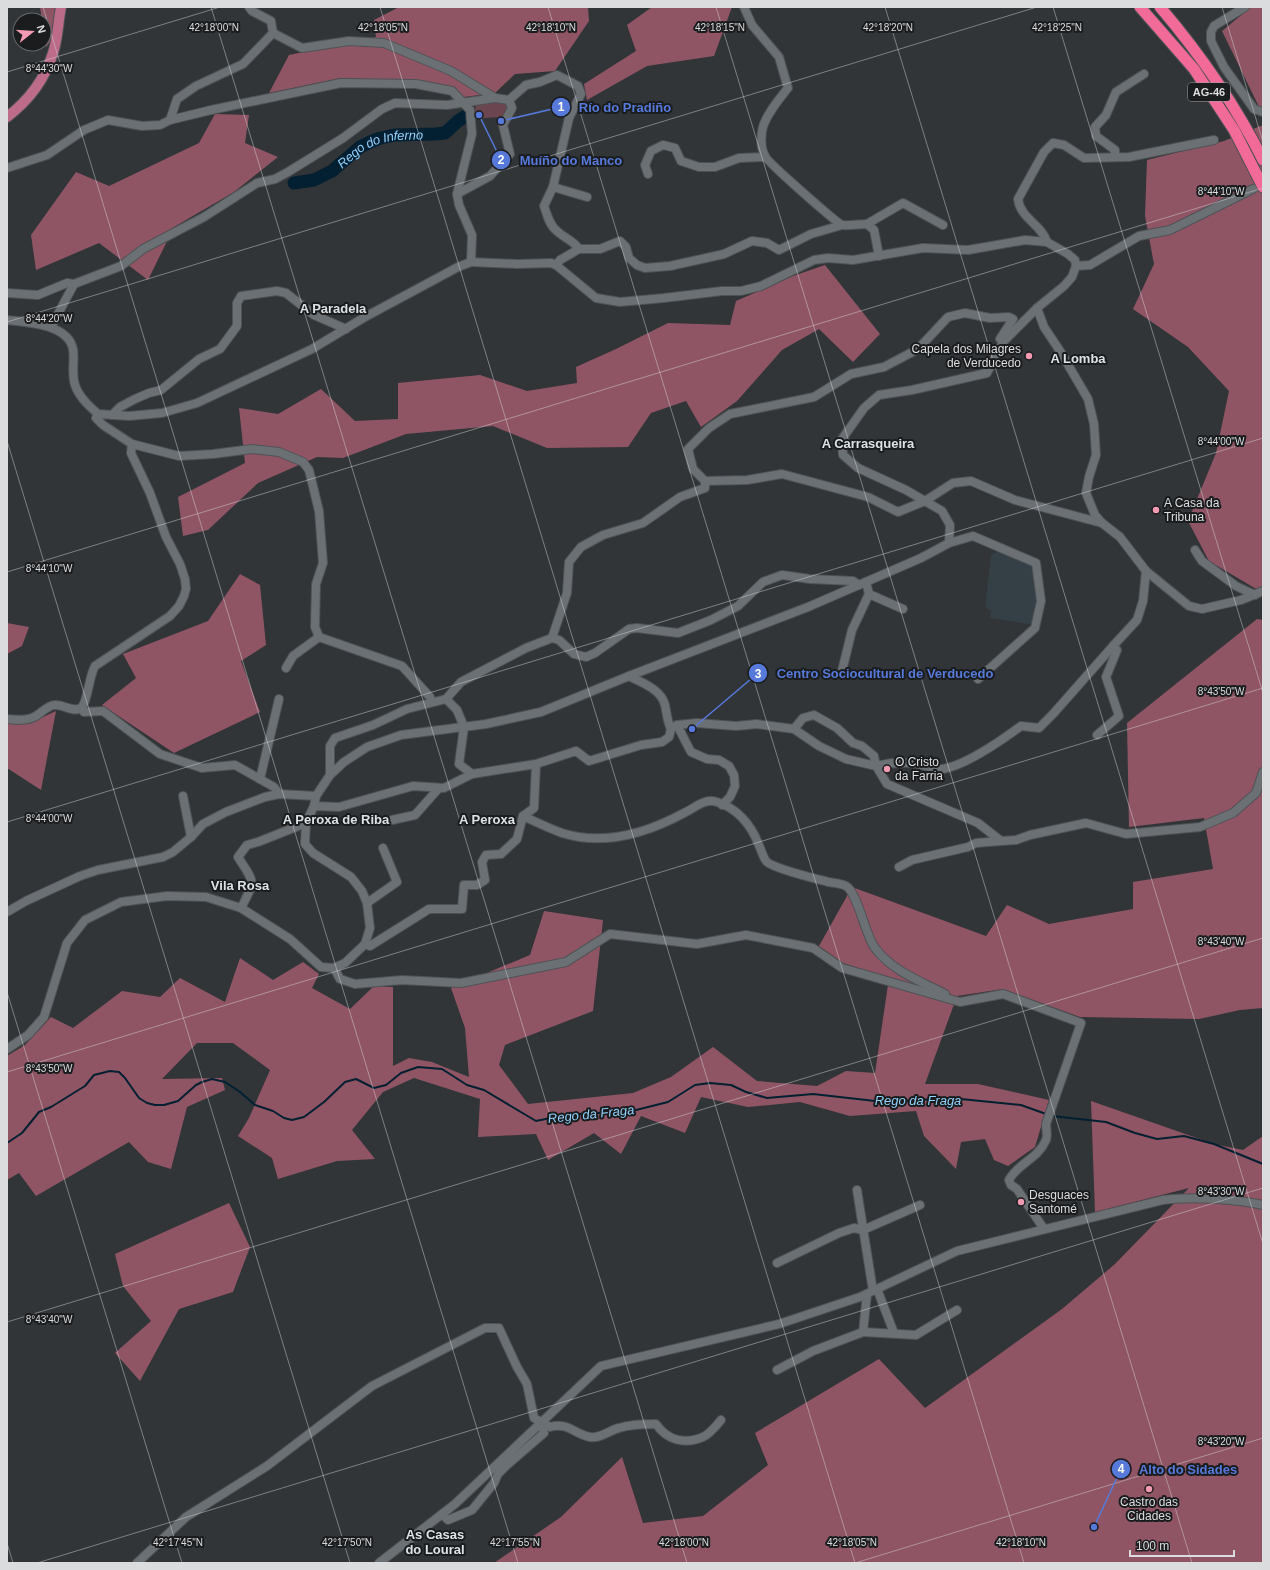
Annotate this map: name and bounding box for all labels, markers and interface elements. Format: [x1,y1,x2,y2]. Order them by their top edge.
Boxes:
north arrow [12,12,52,52]
text: 42°18'00"N [189,22,239,33]
text: 42°18'05"N [358,22,408,33]
text: 42°18'10"N [526,22,576,33]
text: 42°18'15"N [695,22,745,33]
text: 42°18'20"N [863,22,913,33]
text: 42°18'25"N [1032,22,1082,33]
text: N [35,24,48,35]
text: 8°44'30"W [26,63,73,74]
road number: AG-46 [1188,83,1230,101]
callout: Río do Pradiño [551,95,679,120]
text: 1 [558,100,565,114]
text: Río do Pradiño [579,100,671,115]
water label: Rego do Inferno [334,127,423,171]
callout: Muíño do Manco [491,148,630,173]
text: 2 [498,153,505,167]
text: Muíño do Manco [520,153,622,168]
text: 8°44'10"W [1198,186,1245,197]
district label: A Paradela [300,301,367,316]
text: 8°44'20"W [26,313,73,324]
place label: Capela dos Milagres de Verducedo [912,342,1021,370]
marker: Capela dos Milagres de Verducedo [1024,351,1034,361]
district label: A Lomba [1050,351,1106,366]
district label: A Carrasqueira [822,436,915,451]
text: 8°44'00"W [1198,436,1245,447]
place label: A Casa da Tribuna [1164,496,1220,524]
marker: A Casa da Tribuna [1151,505,1161,515]
text: 8°44'10"W [26,563,73,574]
callout: Centro Sociocultural de Verducedo [748,661,1001,686]
text: Centro Sociocultural de Verducedo [777,666,993,681]
text: 3 [755,667,762,681]
text: 8°43'50"W [1198,686,1245,697]
place label: O Cristo da Farria [895,755,943,783]
marker: O Cristo da Farria [882,764,892,774]
district label: A Peroxa de Riba [283,812,390,827]
district label: A Peroxa [459,812,516,827]
text: 8°44'00"W [26,813,73,824]
district label: Vila Rosa [211,878,270,893]
text: 8°43'40"W [1198,936,1245,947]
text: 8°43'50"W [26,1063,73,1074]
water label: Rego da Fraga [875,1093,961,1108]
water label: Rego da Fraga [547,1102,635,1126]
text: 8°43'30"W [1198,1186,1245,1197]
place label: Desguaces Santomé [1029,1188,1089,1216]
marker: Desguaces Santomé [1016,1197,1026,1207]
text: 8°43'40"W [26,1314,73,1325]
text: 8°43'20"W [1198,1436,1245,1447]
callout: Alto do Sidades [1111,1457,1245,1482]
text: 4 [1118,1462,1125,1476]
text: Alto do Sidades [1139,1462,1237,1477]
marker: Castro das Cidades [1144,1484,1154,1494]
place label: Castro das Cidades [1120,1495,1178,1523]
district label: As Casas do Loural [405,1527,465,1557]
scale bar [1130,1532,1234,1558]
text: 42°17'45"N [153,1537,203,1548]
text: 42°17'50"N [322,1537,372,1548]
text: 42°17'55"N [490,1537,540,1548]
text: 42°18'00"N [659,1537,709,1548]
text: 42°18'05"N [827,1537,877,1548]
text: 42°18'10"N [996,1537,1046,1548]
text: 100 m [1136,1539,1169,1553]

